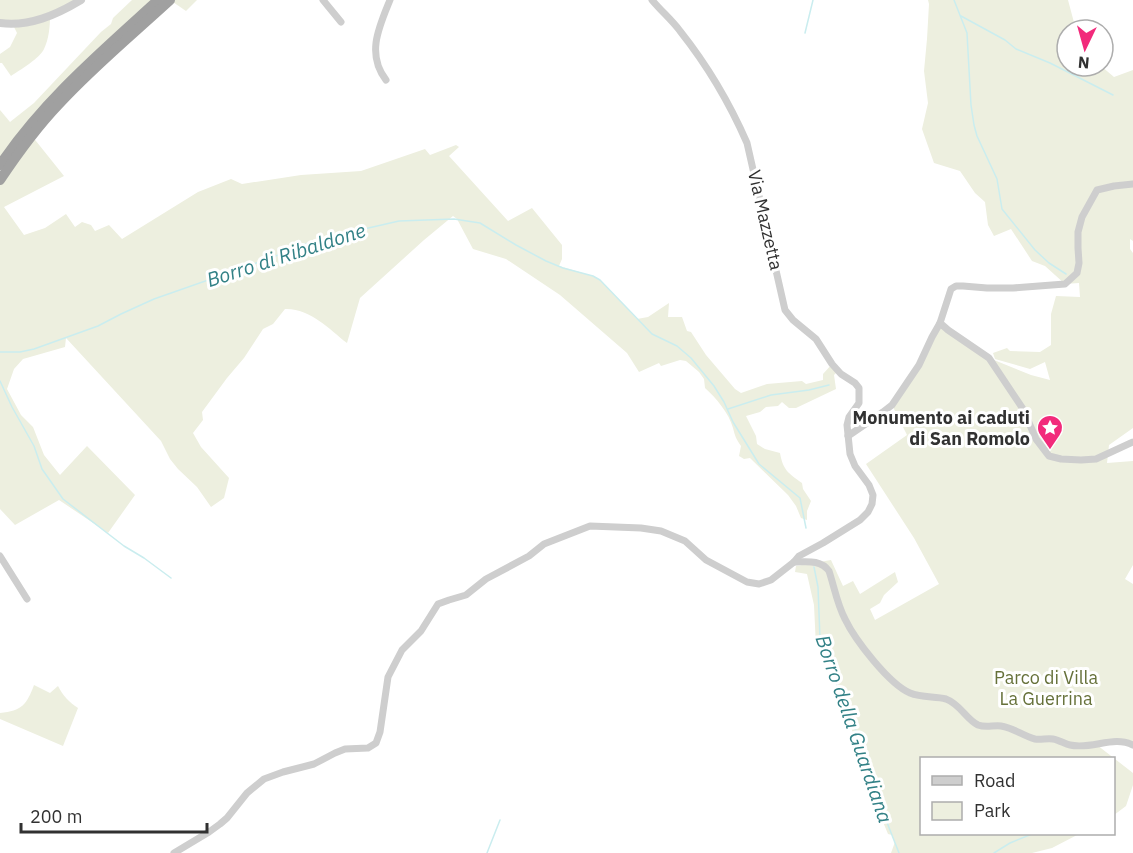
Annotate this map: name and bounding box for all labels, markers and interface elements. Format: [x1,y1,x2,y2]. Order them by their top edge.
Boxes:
north arrow [1055,18,1115,78]
text: N [1077,52,1090,73]
street label: Via Mazzetta [743,168,788,273]
water label: Borro di Ribaldone [203,216,369,293]
place label: Monumento ai caduti di San Romolo [853,406,1030,450]
place icon: Monumento ai caduti di San Romolo [1035,413,1065,451]
water label: Borro della Guardiana [810,631,899,826]
park label: Parco di Villa La Guerrina [994,666,1098,710]
legend [920,757,1115,835]
text: Road [974,769,1015,792]
scale bar [21,796,207,834]
text: Park [974,799,1011,822]
text: 200 m [30,805,82,828]

